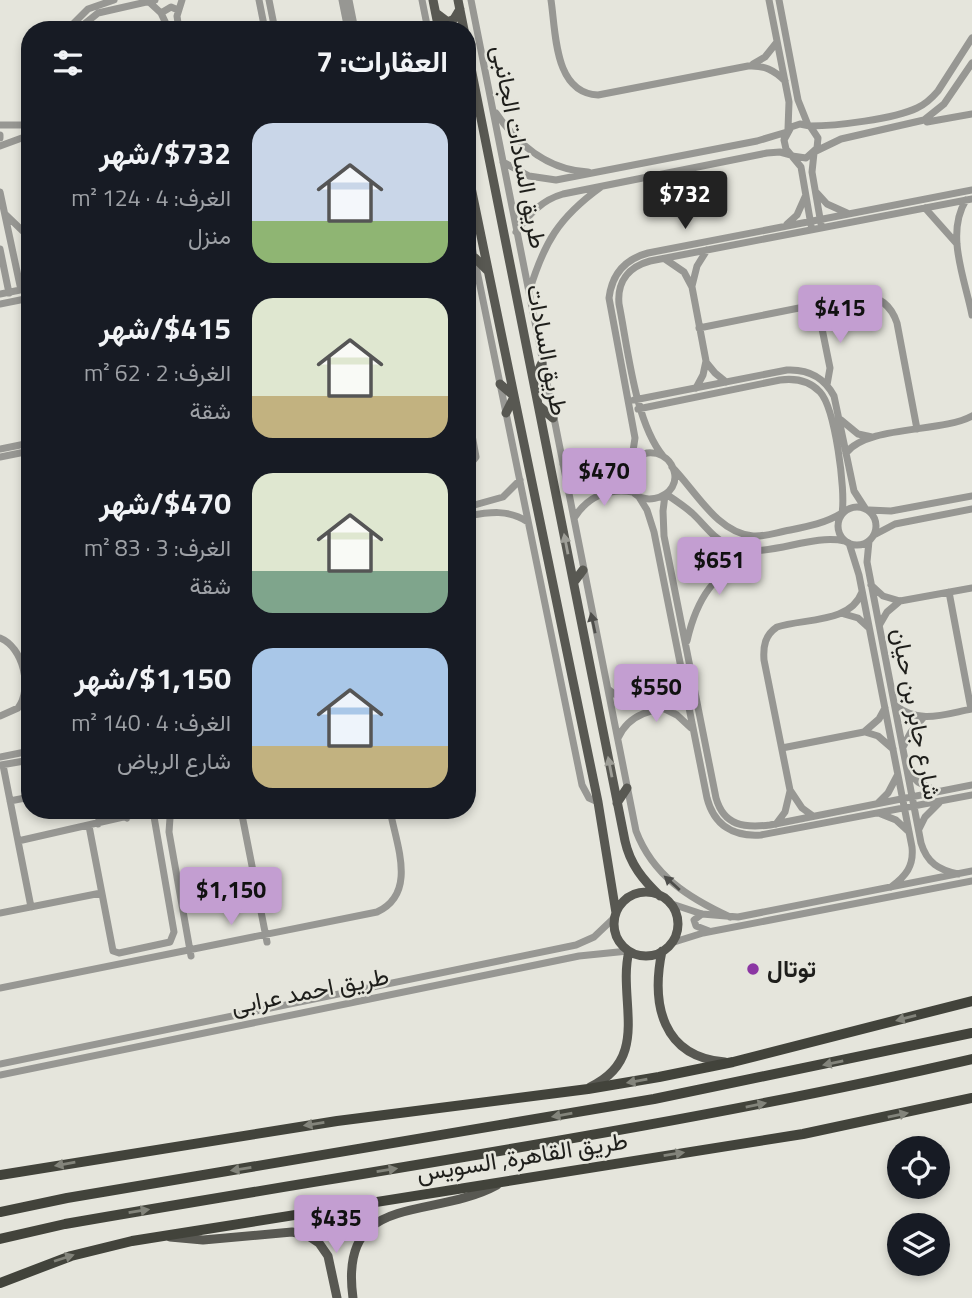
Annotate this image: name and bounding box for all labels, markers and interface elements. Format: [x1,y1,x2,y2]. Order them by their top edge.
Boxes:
text: العقارات: 7 [316,38,448,84]
street label: طريق السادات الجانبى [483,42,557,252]
icon: filters [49,44,87,82]
text: $732/شهر [99,130,231,176]
icon: home [308,151,392,235]
pin: $732 [644,172,726,231]
text: $732 [659,176,711,211]
text: الغرف: 4 · 124 m² [71,180,231,215]
text: منزل [188,218,231,253]
street label: طريق السادات [518,281,578,419]
pin: $415 [799,286,881,345]
text: $415 [814,290,866,325]
text: $415/شهر [99,305,231,351]
icon: home [308,326,392,410]
text: الغرف: 2 · 62 m² [84,355,231,390]
text: شقة [189,393,231,428]
pin: $470 [563,448,645,508]
text: $470 [578,453,630,488]
text: $470/شهر [99,480,231,526]
icon: home [308,501,392,585]
text: الغرف: 3 · 83 m² [84,530,231,565]
one-way arrow [561,533,572,555]
pin: $651 [678,538,760,597]
text: $651 [693,542,745,577]
text: شقة [189,568,231,603]
one-way arrow [588,612,599,634]
street label: شارع جابر بن حيان [883,625,951,803]
text: $1,150/شهر [74,655,231,701]
pin: $550 [615,664,697,724]
text: $550 [630,669,682,704]
icon: home [308,676,392,760]
text: الغرف: 4 · 140 m² [71,705,231,740]
text: شارع الرياض [117,743,231,778]
one-way arrow [604,756,615,778]
pin: $1,150 [174,867,288,927]
text: $1,150 [196,872,266,907]
one-way arrow [663,875,681,891]
place label: توتال [767,950,816,986]
street label: طريق احمد عرابى [228,957,392,1023]
marker: توتال [745,961,761,977]
one-way arrow [895,1013,917,1024]
one-way arrow [822,1057,844,1068]
one-way arrow [626,1076,648,1087]
one-way arrow [745,1100,767,1111]
one-way arrow [887,1109,909,1120]
one-way arrow [551,1110,573,1121]
one-way arrow [303,1119,325,1130]
street label: طريق القاهرة, السويس [414,1122,630,1190]
map controls [887,1136,950,1276]
button: locate [887,1136,950,1199]
one-way arrow [663,1148,685,1159]
one-way arrow [54,1159,76,1170]
one-way arrow [230,1164,252,1175]
one-way arrow [377,1164,399,1175]
pin: $435 [295,1196,377,1255]
text: $435 [310,1200,362,1235]
one-way arrow [128,1205,150,1216]
button: layers [887,1213,950,1276]
one-way arrow [53,1252,74,1263]

